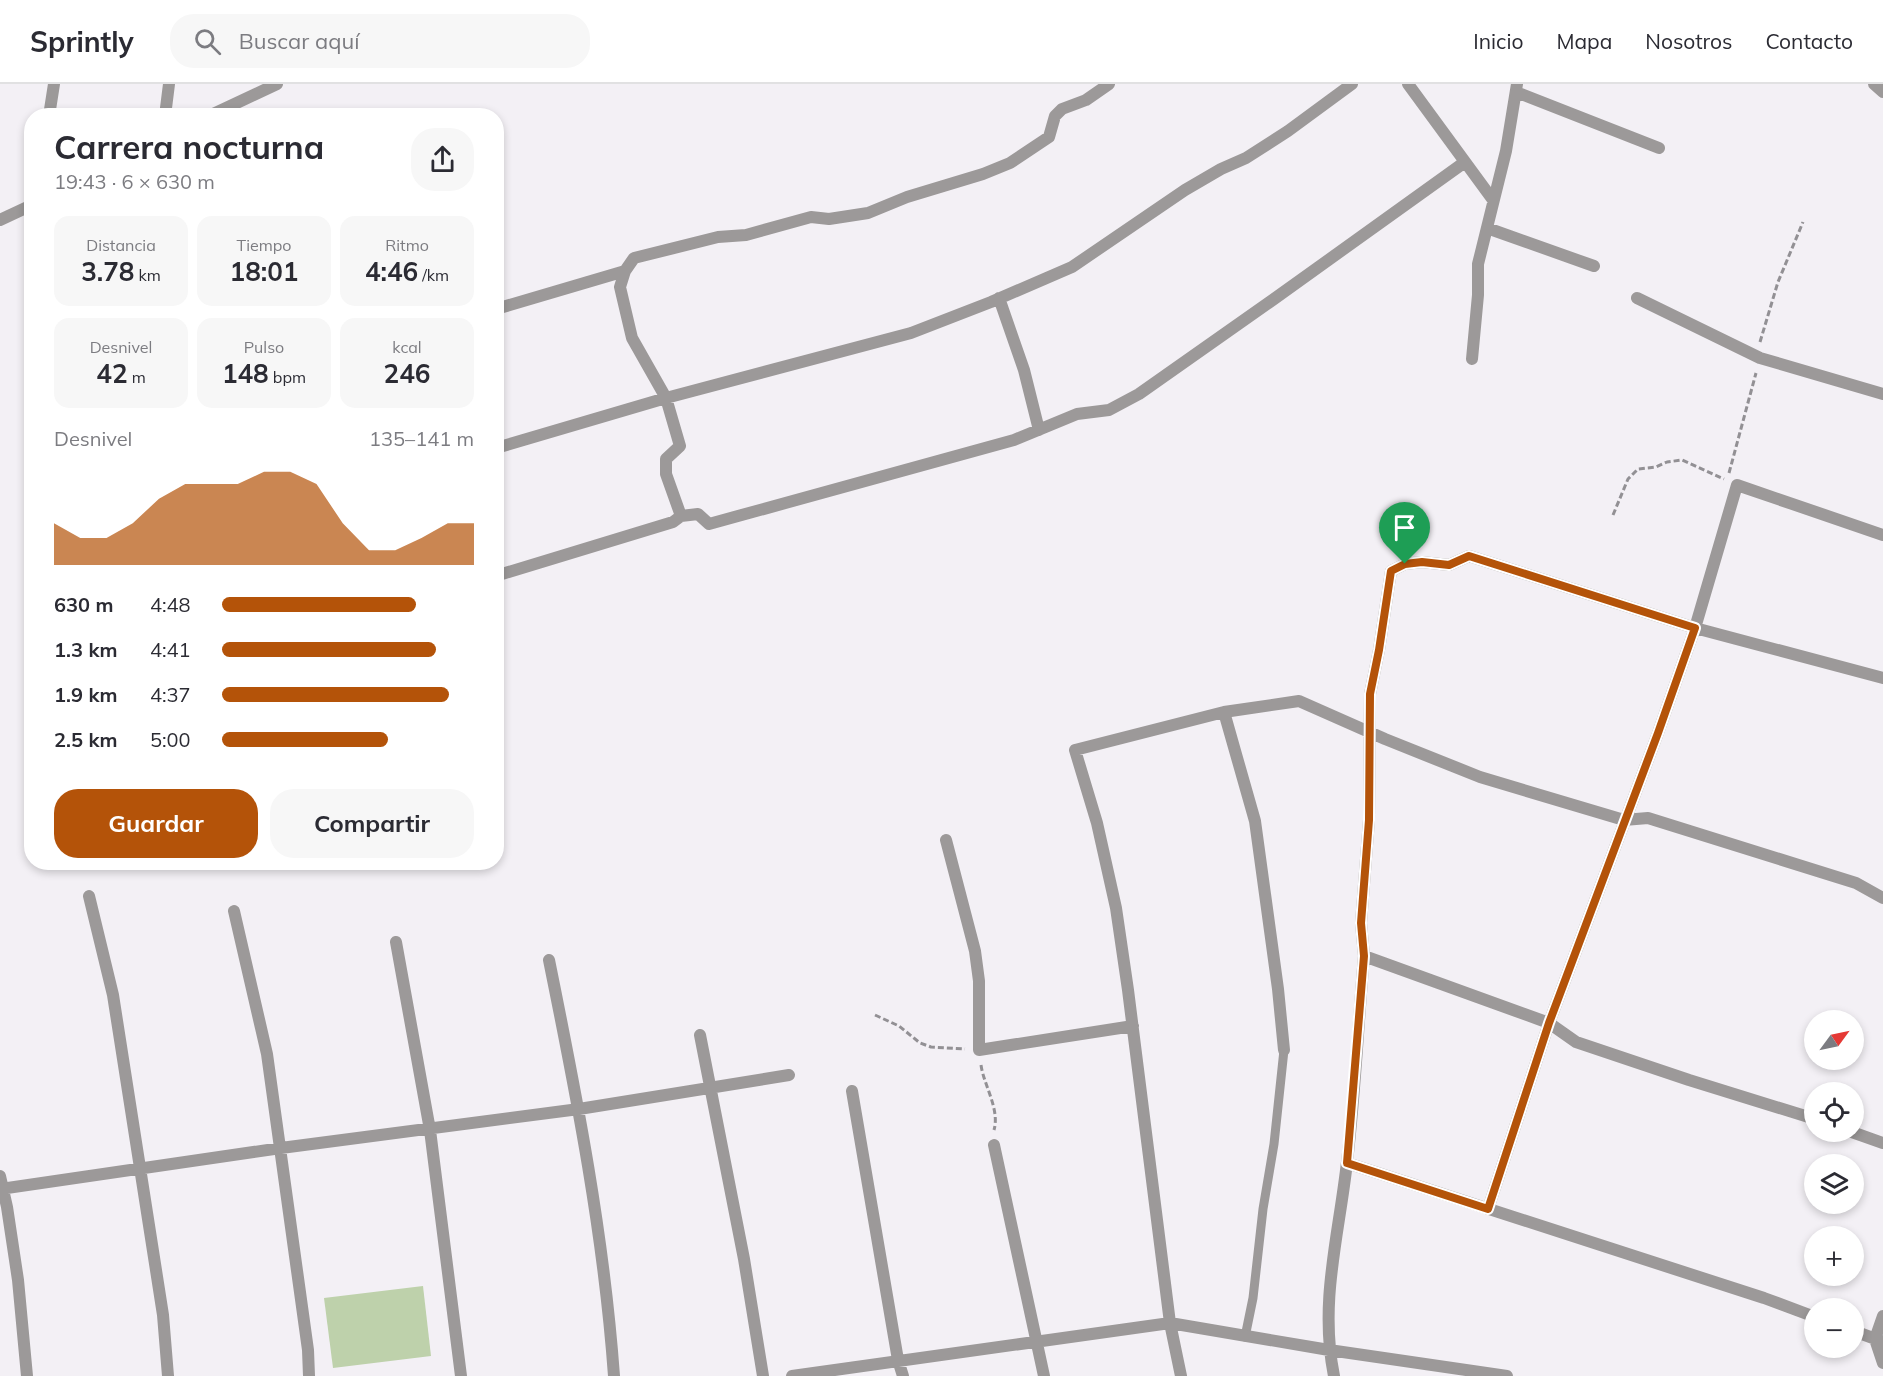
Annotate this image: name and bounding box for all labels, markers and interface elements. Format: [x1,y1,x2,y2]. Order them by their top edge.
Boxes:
search box [170,14,590,68]
text: Sprintly [30,24,134,59]
icon: search [191,25,224,58]
text: Buscar aquí [239,27,359,55]
text: Inicio [1473,28,1523,54]
text: Mapa [1556,28,1612,54]
text: Nosotros [1645,28,1732,54]
text: Contacto [1765,28,1853,54]
text: Carrera nocturna [54,126,324,167]
button: share [411,128,474,191]
text: 19:43 · 6 × 630 m [54,169,215,194]
text: Distancia [86,235,156,255]
text: Tiempo [237,235,291,255]
text: Ritmo [385,235,429,255]
text: 3.78 [81,255,134,288]
text: 18:01 [230,255,298,288]
text: 4:46 [365,255,418,288]
text: km [134,265,161,285]
text: /km [418,265,449,285]
text: Desnivel [90,337,152,357]
text: Pulso [244,337,284,357]
text: kcal [392,337,422,357]
text: 42 [96,357,127,390]
text: 148 [222,357,269,390]
text: 246 [384,357,430,390]
text: m [127,367,146,387]
text: bpm [269,367,306,387]
text: Desnivel [54,426,132,451]
text: 135–141 m [369,426,474,451]
pin [1379,502,1430,564]
icon: arrive [1388,511,1421,544]
text: 630 m [54,592,113,617]
text: 4:48 [150,592,191,617]
text: 1.3 km [54,637,117,662]
text: 4:41 [150,637,191,662]
text: 1.9 km [54,682,117,707]
text: 4:37 [150,682,191,707]
text: 2.5 km [54,727,117,752]
text: 5:00 [150,727,191,752]
button: Guardar [54,789,258,858]
button: Compartir [270,789,474,858]
north arrow [1804,1010,1864,1070]
map controls [1804,1010,1864,1358]
button: locate [1804,1082,1864,1142]
button: layers [1804,1154,1864,1214]
button: + [1804,1226,1864,1286]
button: − [1804,1298,1864,1358]

